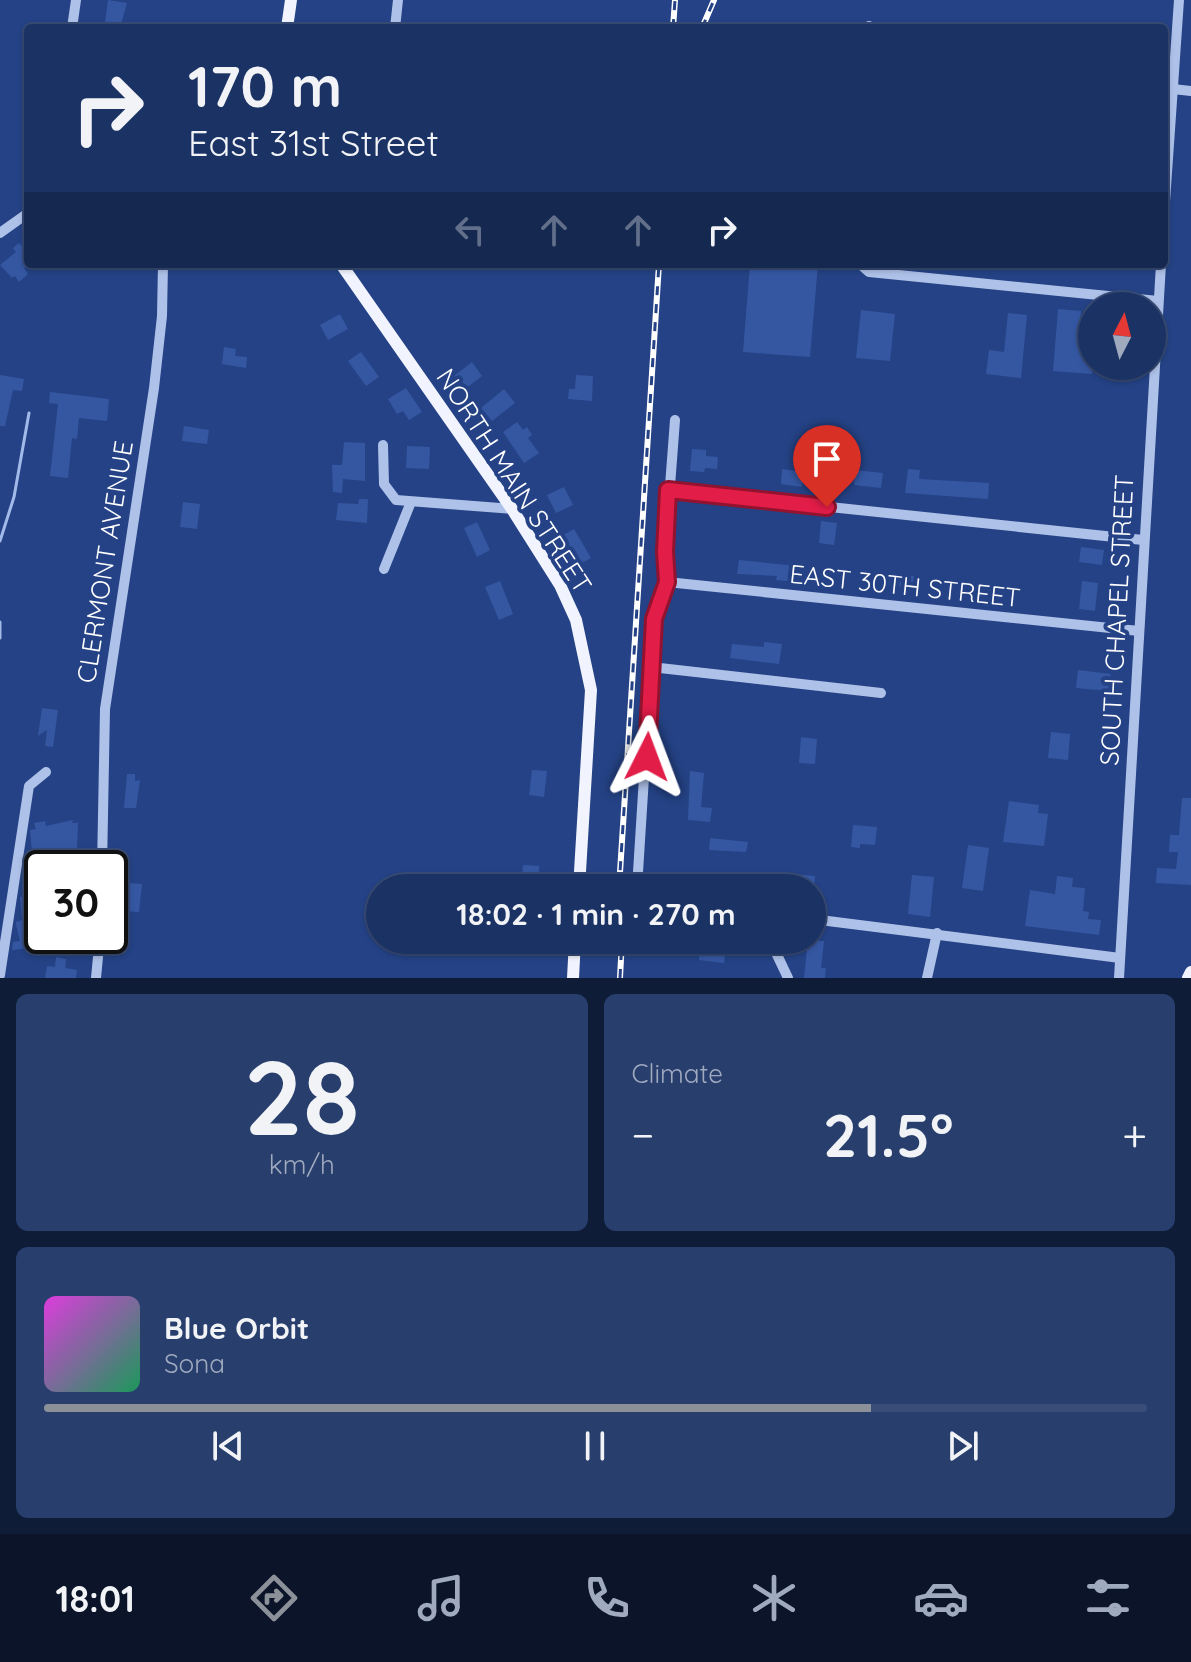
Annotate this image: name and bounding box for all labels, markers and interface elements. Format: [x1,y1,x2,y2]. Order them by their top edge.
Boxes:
text: 170 m [188,51,342,121]
icon: right [56,56,160,160]
text: East 31st Street [188,120,439,165]
icon: left [448,208,492,252]
icon: ahead [532,208,576,252]
icon: ahead [616,208,660,252]
icon: right [700,208,744,252]
north arrow [1078,292,1166,380]
map controls [1078,292,1166,380]
street label: NORTH MAIN STREET [429,362,599,599]
pin [793,425,861,507]
icon: arrive [805,437,849,481]
street label: CLERMONT AVENUE [69,438,140,685]
street label: SOUTH CHAPEL STREET [1092,474,1141,766]
street label: EAST 30TH STREET [788,557,1022,614]
position arrow [605,715,689,799]
speed limit sign: 30 [24,850,128,954]
text: 18:02 · 1 min · 270 m [456,895,736,933]
text: 28 [244,1031,360,1161]
text: Climate [632,1057,723,1090]
text: 21.5° [823,1097,954,1172]
text: − [632,1107,654,1162]
text: + [1122,1107,1147,1162]
text: km/h [269,1148,335,1181]
text: Blue Orbit [164,1309,309,1347]
text: Sona [164,1347,225,1380]
icon: previous [206,1424,250,1468]
icon: pause [573,1424,617,1468]
icon: next [941,1424,985,1468]
icon: directions [246,1570,302,1626]
icon: music [413,1570,469,1626]
icon: phone [579,1570,635,1626]
icon: climate [746,1570,802,1626]
icon: car [913,1570,969,1626]
icon: filters [1080,1570,1136,1626]
text: 18:01 [55,1576,135,1621]

